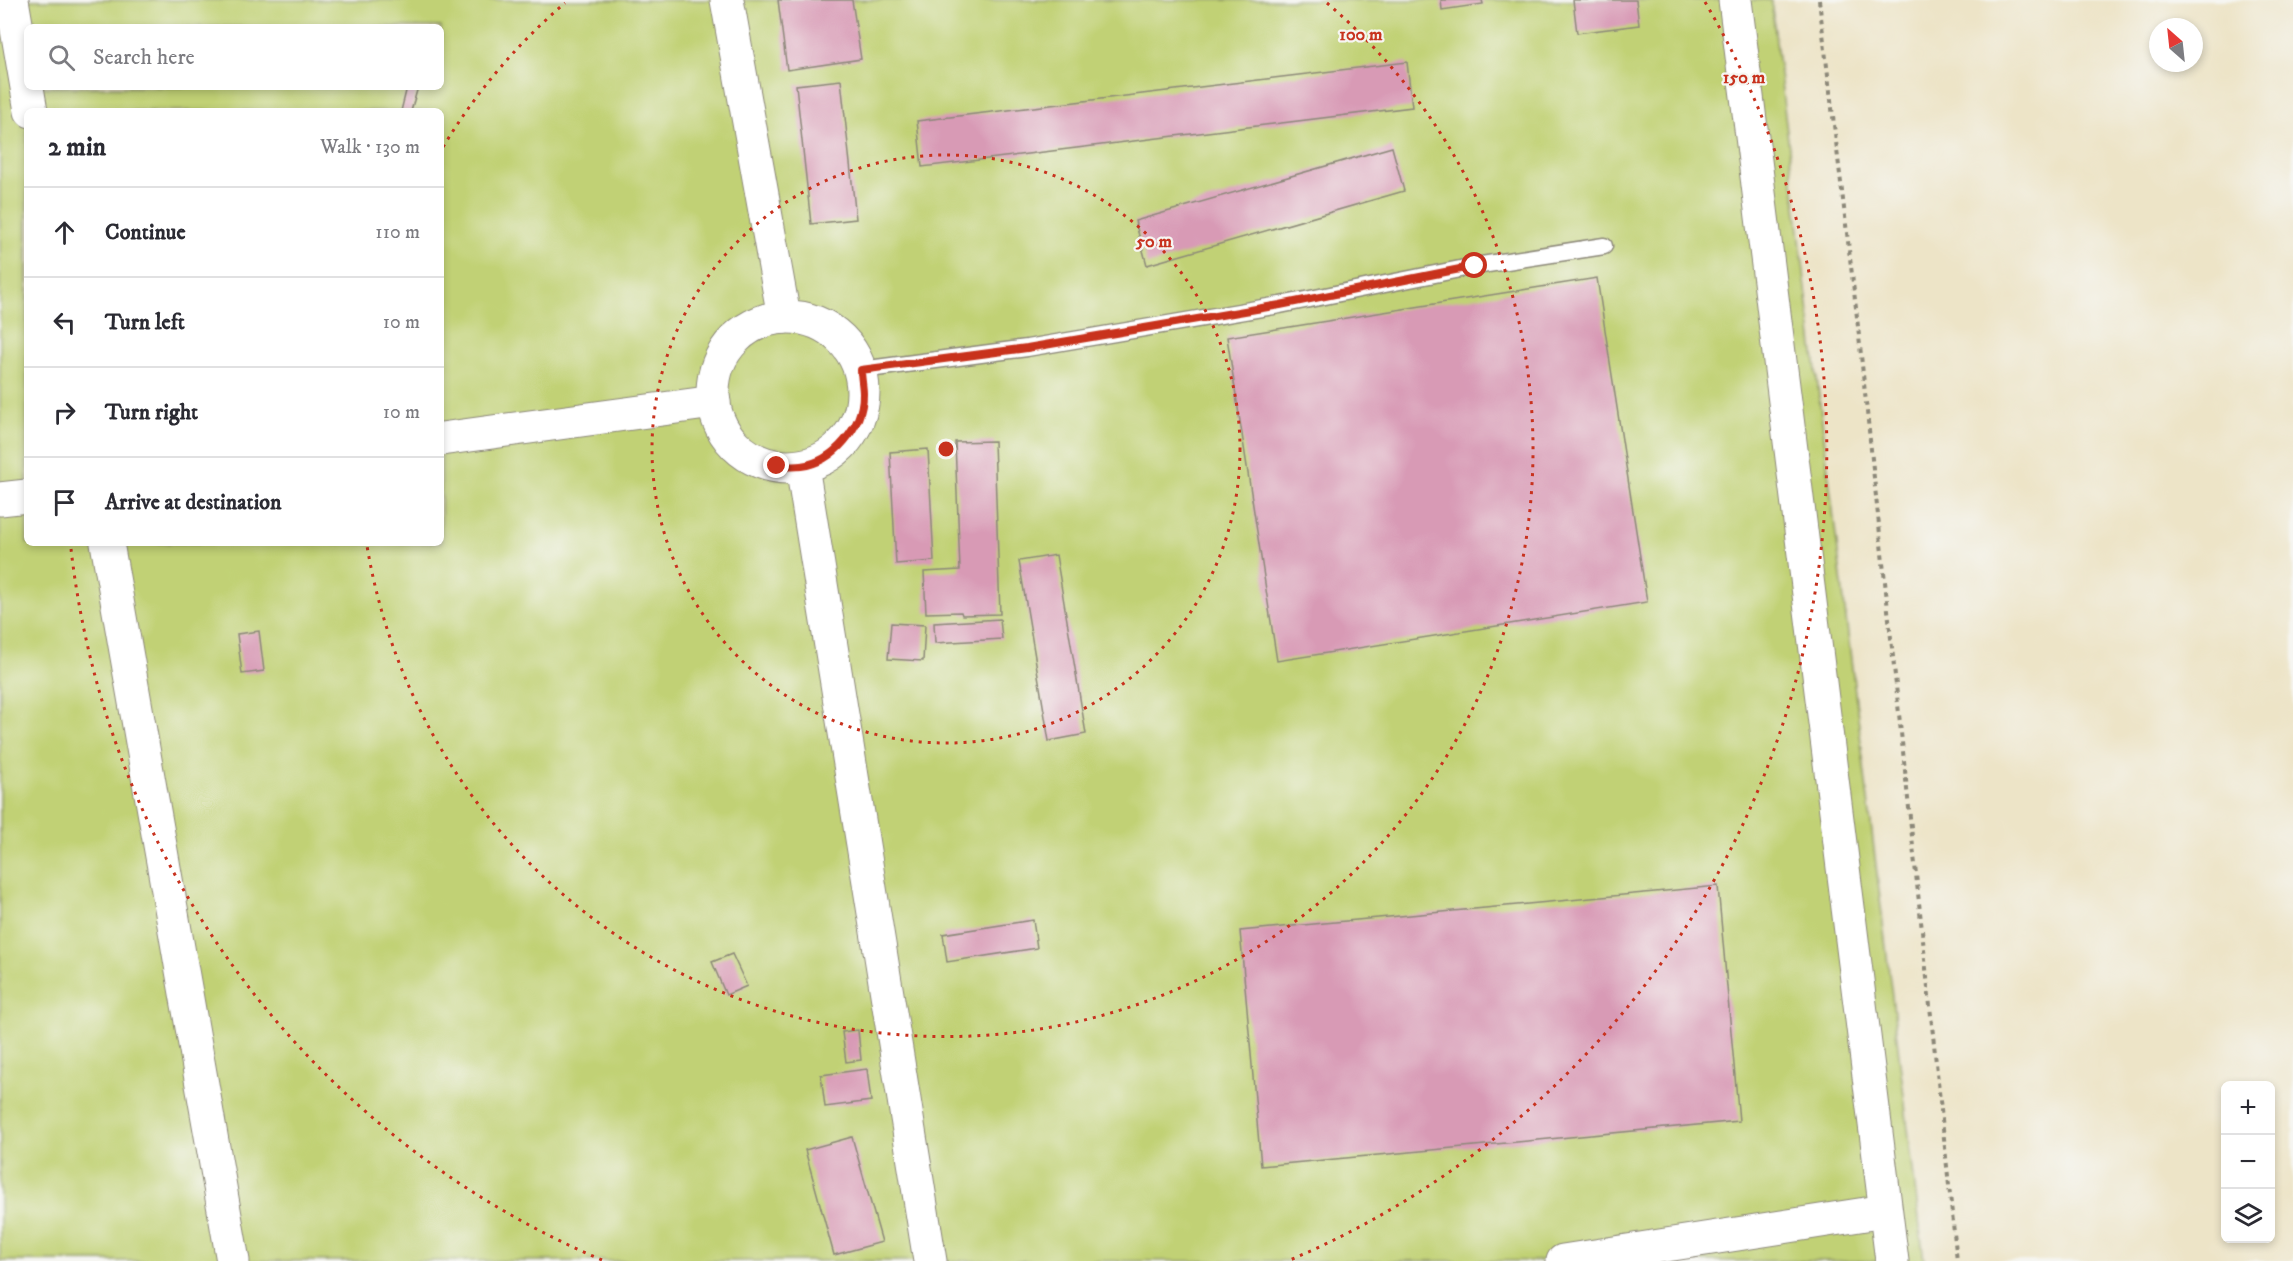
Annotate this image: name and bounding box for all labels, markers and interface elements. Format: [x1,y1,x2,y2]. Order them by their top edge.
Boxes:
north arrow [2149,18,2203,72]
search box [24,24,444,90]
text: 100 m [1339,24,1383,46]
icon: search [45,41,78,74]
text: Search here [93,44,195,71]
text: 150 m [1723,67,1766,89]
text: 2 min [48,131,106,164]
text: Walk · 130 m [320,135,420,160]
icon: ahead [48,216,81,249]
text: Continue [105,219,186,246]
text: 110 m [375,220,420,245]
text: 50 m [1135,231,1172,253]
route start [1461,252,1487,278]
icon: left [48,306,81,339]
text: Turn left [105,309,185,336]
text: 10 m [383,310,420,335]
icon: right [48,396,81,429]
text: Turn right [105,399,198,426]
text: 10 m [383,400,420,425]
centre of rings [936,439,956,459]
route end [763,452,789,478]
icon: arrive [48,486,81,519]
text: Arrive at destination [105,489,282,516]
map controls [2221,1081,2275,1243]
button: + [2221,1081,2275,1135]
button: − [2221,1135,2275,1189]
button: layers [2221,1189,2275,1243]

